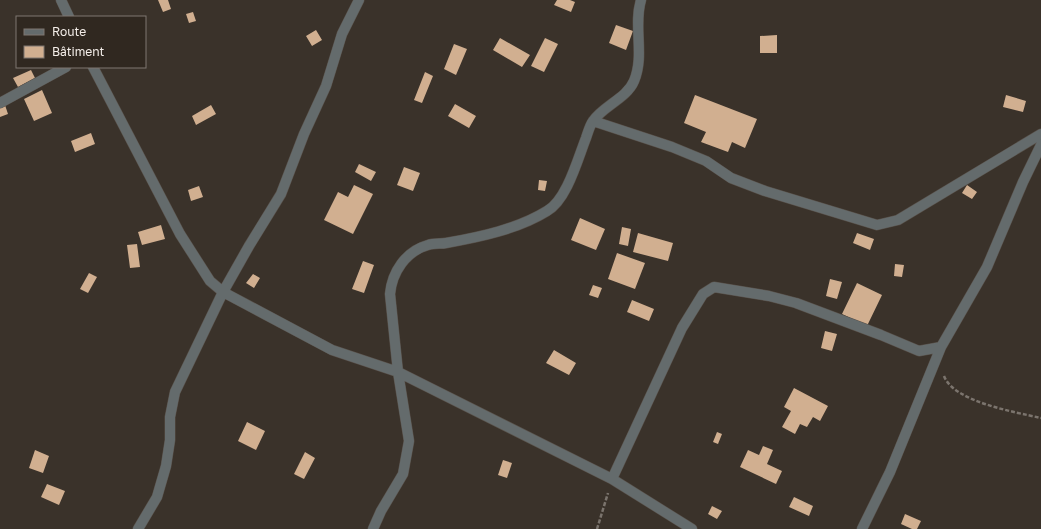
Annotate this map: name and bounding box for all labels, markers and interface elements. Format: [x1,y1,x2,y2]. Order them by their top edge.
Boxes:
legend [16,16,146,68]
text: Route [52,24,86,39]
text: Bâtiment [52,44,105,59]

